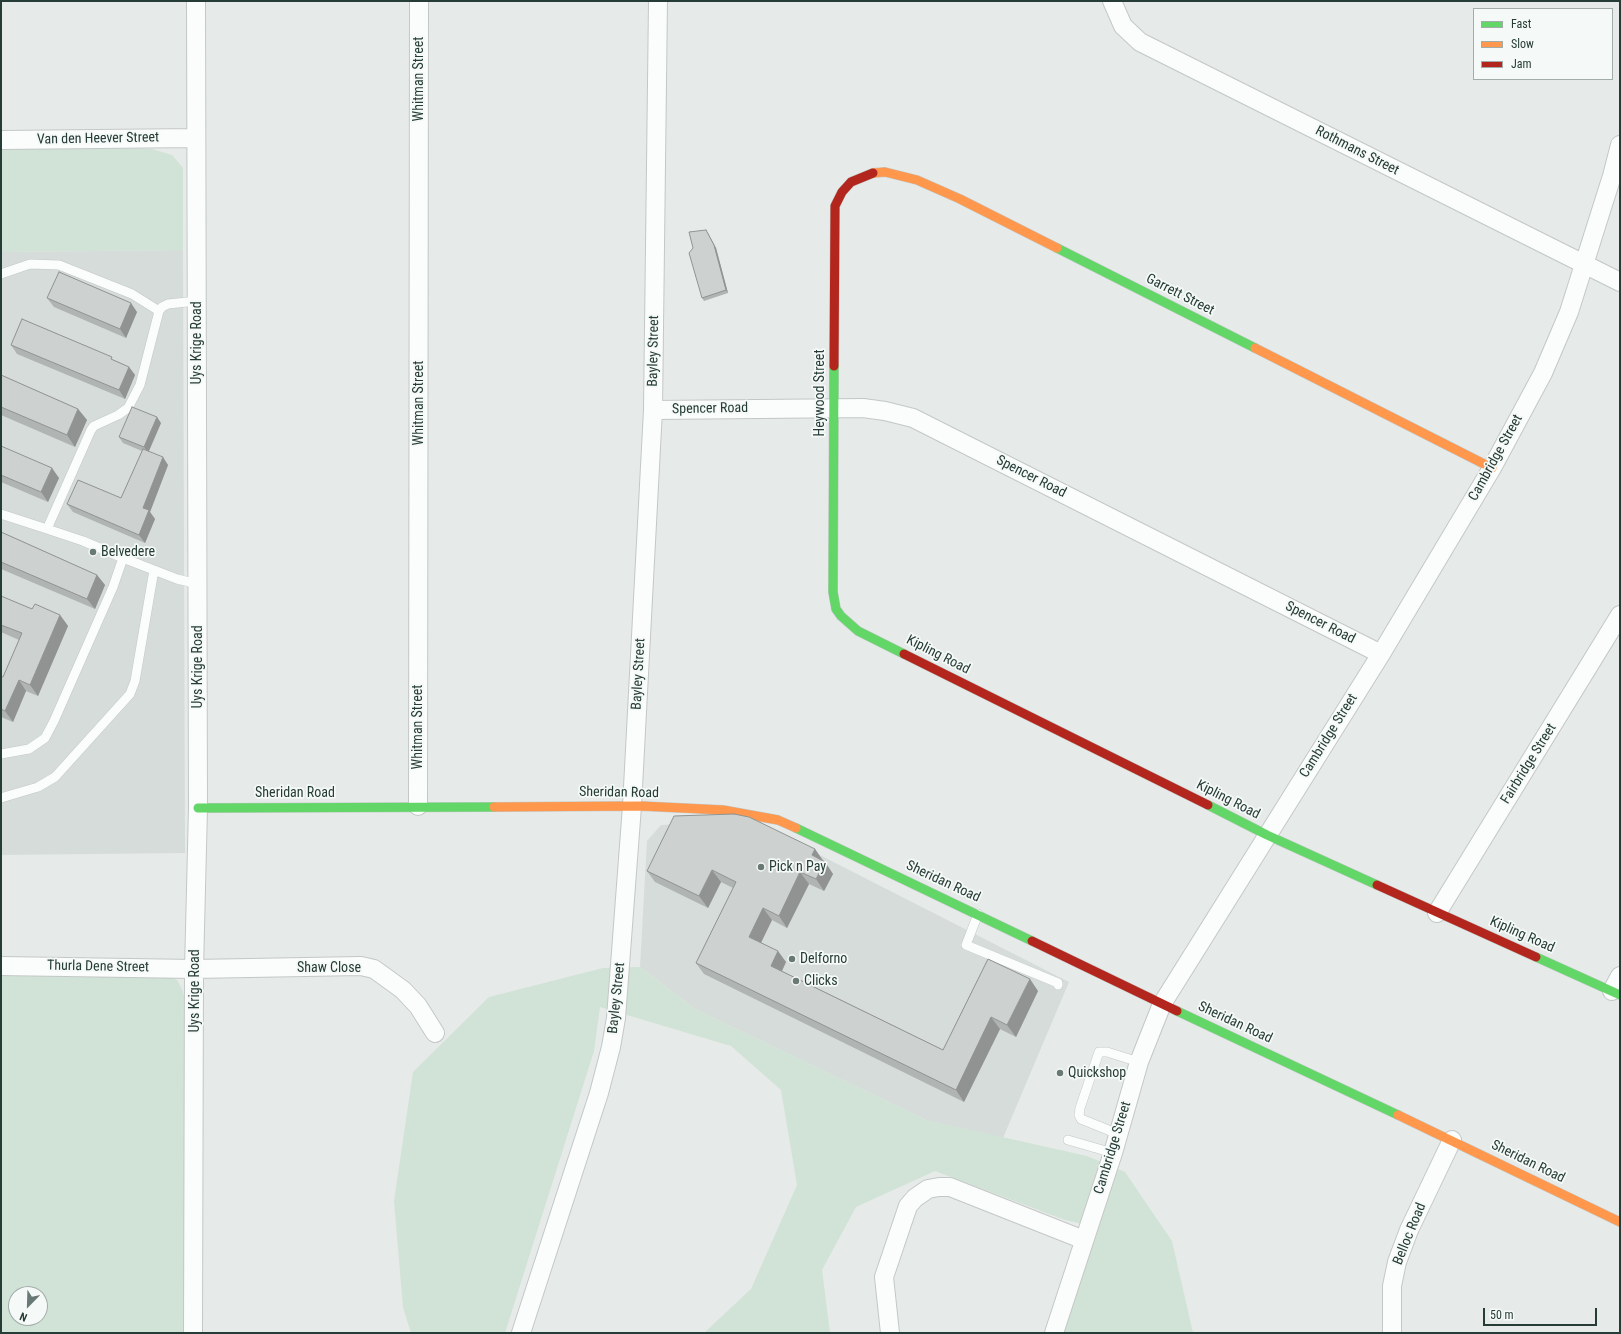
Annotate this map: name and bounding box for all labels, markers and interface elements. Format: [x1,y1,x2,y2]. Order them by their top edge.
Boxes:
legend [1473,8,1613,80]
text: Fast [1511,17,1531,31]
street label: Whitman Street [411,37,427,121]
text: Slow [1511,37,1534,51]
text: Jam [1511,57,1532,71]
street label: Rothmans Street [1312,123,1402,179]
street label: Van den Heever Street [37,130,159,148]
street label: Garrett Street [1143,271,1217,319]
street label: Uys Krige Road [189,301,205,385]
street label: Bayley Street [645,315,663,387]
street label: Heywood Street [812,349,828,437]
street label: Whitman Street [411,361,427,445]
street label: Spencer Road [672,400,748,418]
street label: Cambridge Street [1465,412,1527,504]
street label: Spencer Road [993,452,1069,502]
place label: Belvedere [101,544,155,560]
marker: Belvedere [88,547,98,557]
street label: Spencer Road [1282,598,1358,648]
street label: Uys Krige Road [190,625,206,709]
street label: Kipling Road [903,632,973,678]
street label: Bayley Street [629,638,649,710]
street label: Whitman Street [410,685,426,769]
street label: Cambridge Street [1296,691,1362,781]
street label: Fairbridge Street [1498,721,1560,807]
street label: Kipling Road [1193,777,1263,823]
street label: Sheridan Road [579,784,659,802]
street label: Sheridan Road [255,785,335,801]
street label: Sheridan Road [903,858,983,906]
place label: Pick n Pay [769,859,826,875]
marker: Pick n Pay [756,862,766,872]
street label: Kipling Road [1487,913,1557,957]
street label: Uys Krige Road [187,949,203,1033]
place label: Delforno [800,951,847,967]
marker: Delforno [787,954,797,964]
street label: Thurla Dene Street [47,958,149,976]
street label: Shaw Close [297,960,361,976]
street label: Bayley Street [605,962,629,1034]
place label: Clicks [804,973,838,989]
marker: Clicks [791,976,801,986]
street label: Sheridan Road [1195,999,1275,1047]
place label: Quickshop [1068,1065,1126,1081]
marker: Quickshop [1055,1068,1065,1078]
street label: Cambridge Street [1091,1100,1135,1196]
street label: Sheridan Road [1488,1137,1568,1187]
street label: Belloc Road [1390,1201,1430,1267]
north arrow [8,1286,48,1326]
scale bar [1485,1300,1599,1326]
text: 50 m [1490,1308,1514,1322]
text: N [18,1309,29,1324]

